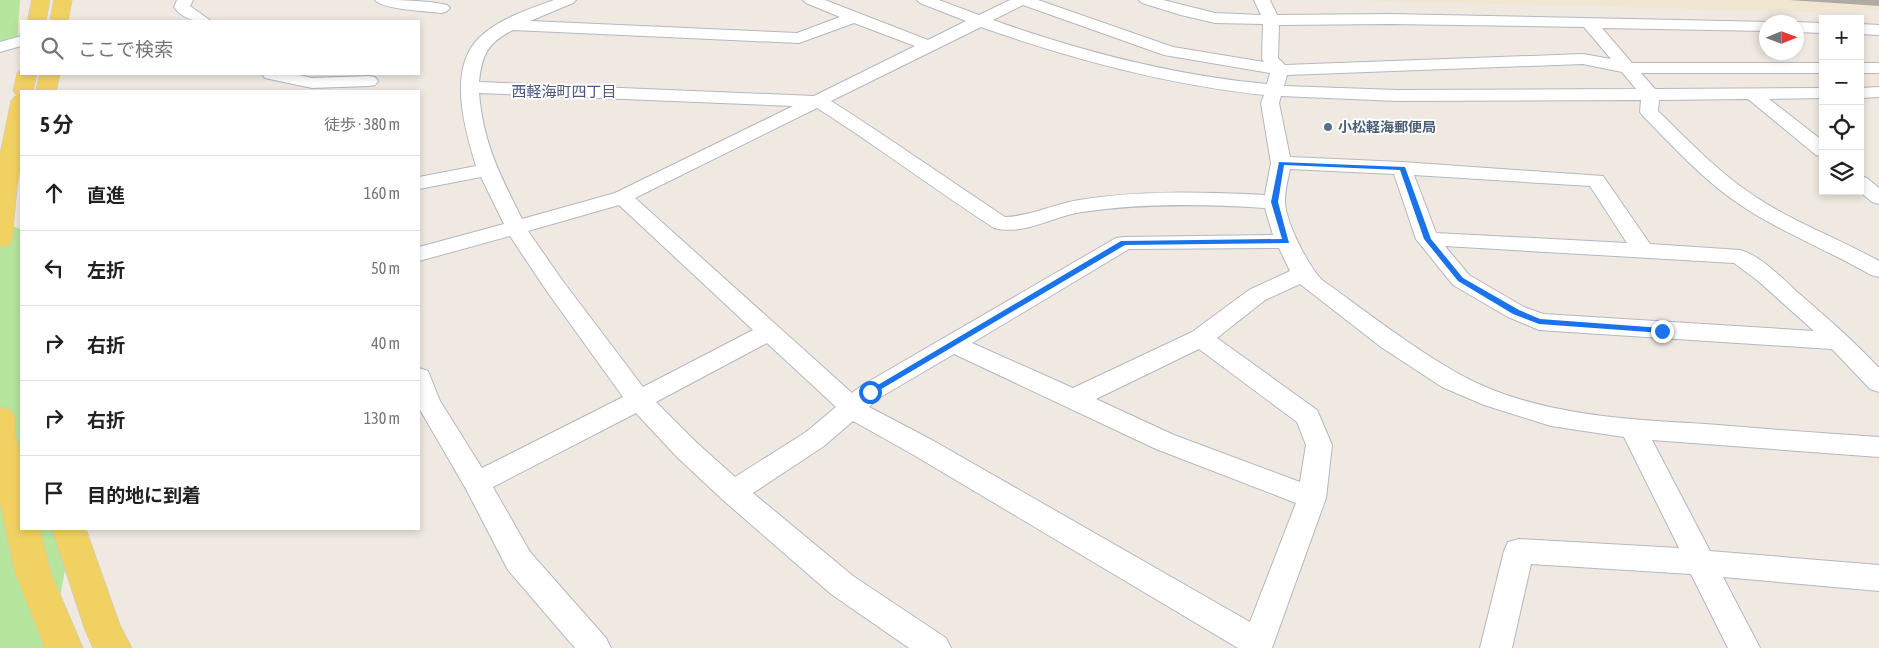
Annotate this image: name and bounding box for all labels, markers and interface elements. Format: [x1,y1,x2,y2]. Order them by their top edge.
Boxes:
north arrow [1759,15,1804,60]
map controls [1819,15,1864,195]
button: + [1819,15,1864,60]
search box [20,20,420,75]
icon: search [38,34,66,62]
text: ここで検索 [78,38,173,60]
button: − [1819,60,1864,105]
district label: 西軽海町四丁目 [511,83,617,100]
button: locate [1819,105,1864,150]
text: 5 分 [40,112,74,136]
text: 徒歩 · 380 m [324,115,400,133]
place label: 小松軽海郵便局 [1338,119,1436,135]
marker: 小松軽海郵便局 [1322,121,1334,133]
button: layers [1819,150,1864,195]
icon: ahead [40,179,68,207]
text: 直進 [87,184,125,206]
text: 160 m [364,184,400,202]
icon: left [40,254,68,282]
text: 左折 [87,259,125,281]
text: 50 m [371,259,400,277]
route end [1651,320,1674,343]
icon: right [40,329,68,357]
text: 右折 [87,334,125,356]
text: 40 m [371,334,400,352]
route start [859,381,882,404]
icon: right [40,404,68,432]
text: 右折 [87,409,125,431]
text: 130 m [364,409,400,427]
icon: arrive [40,479,68,507]
text: 目的地に到着 [87,484,201,506]

